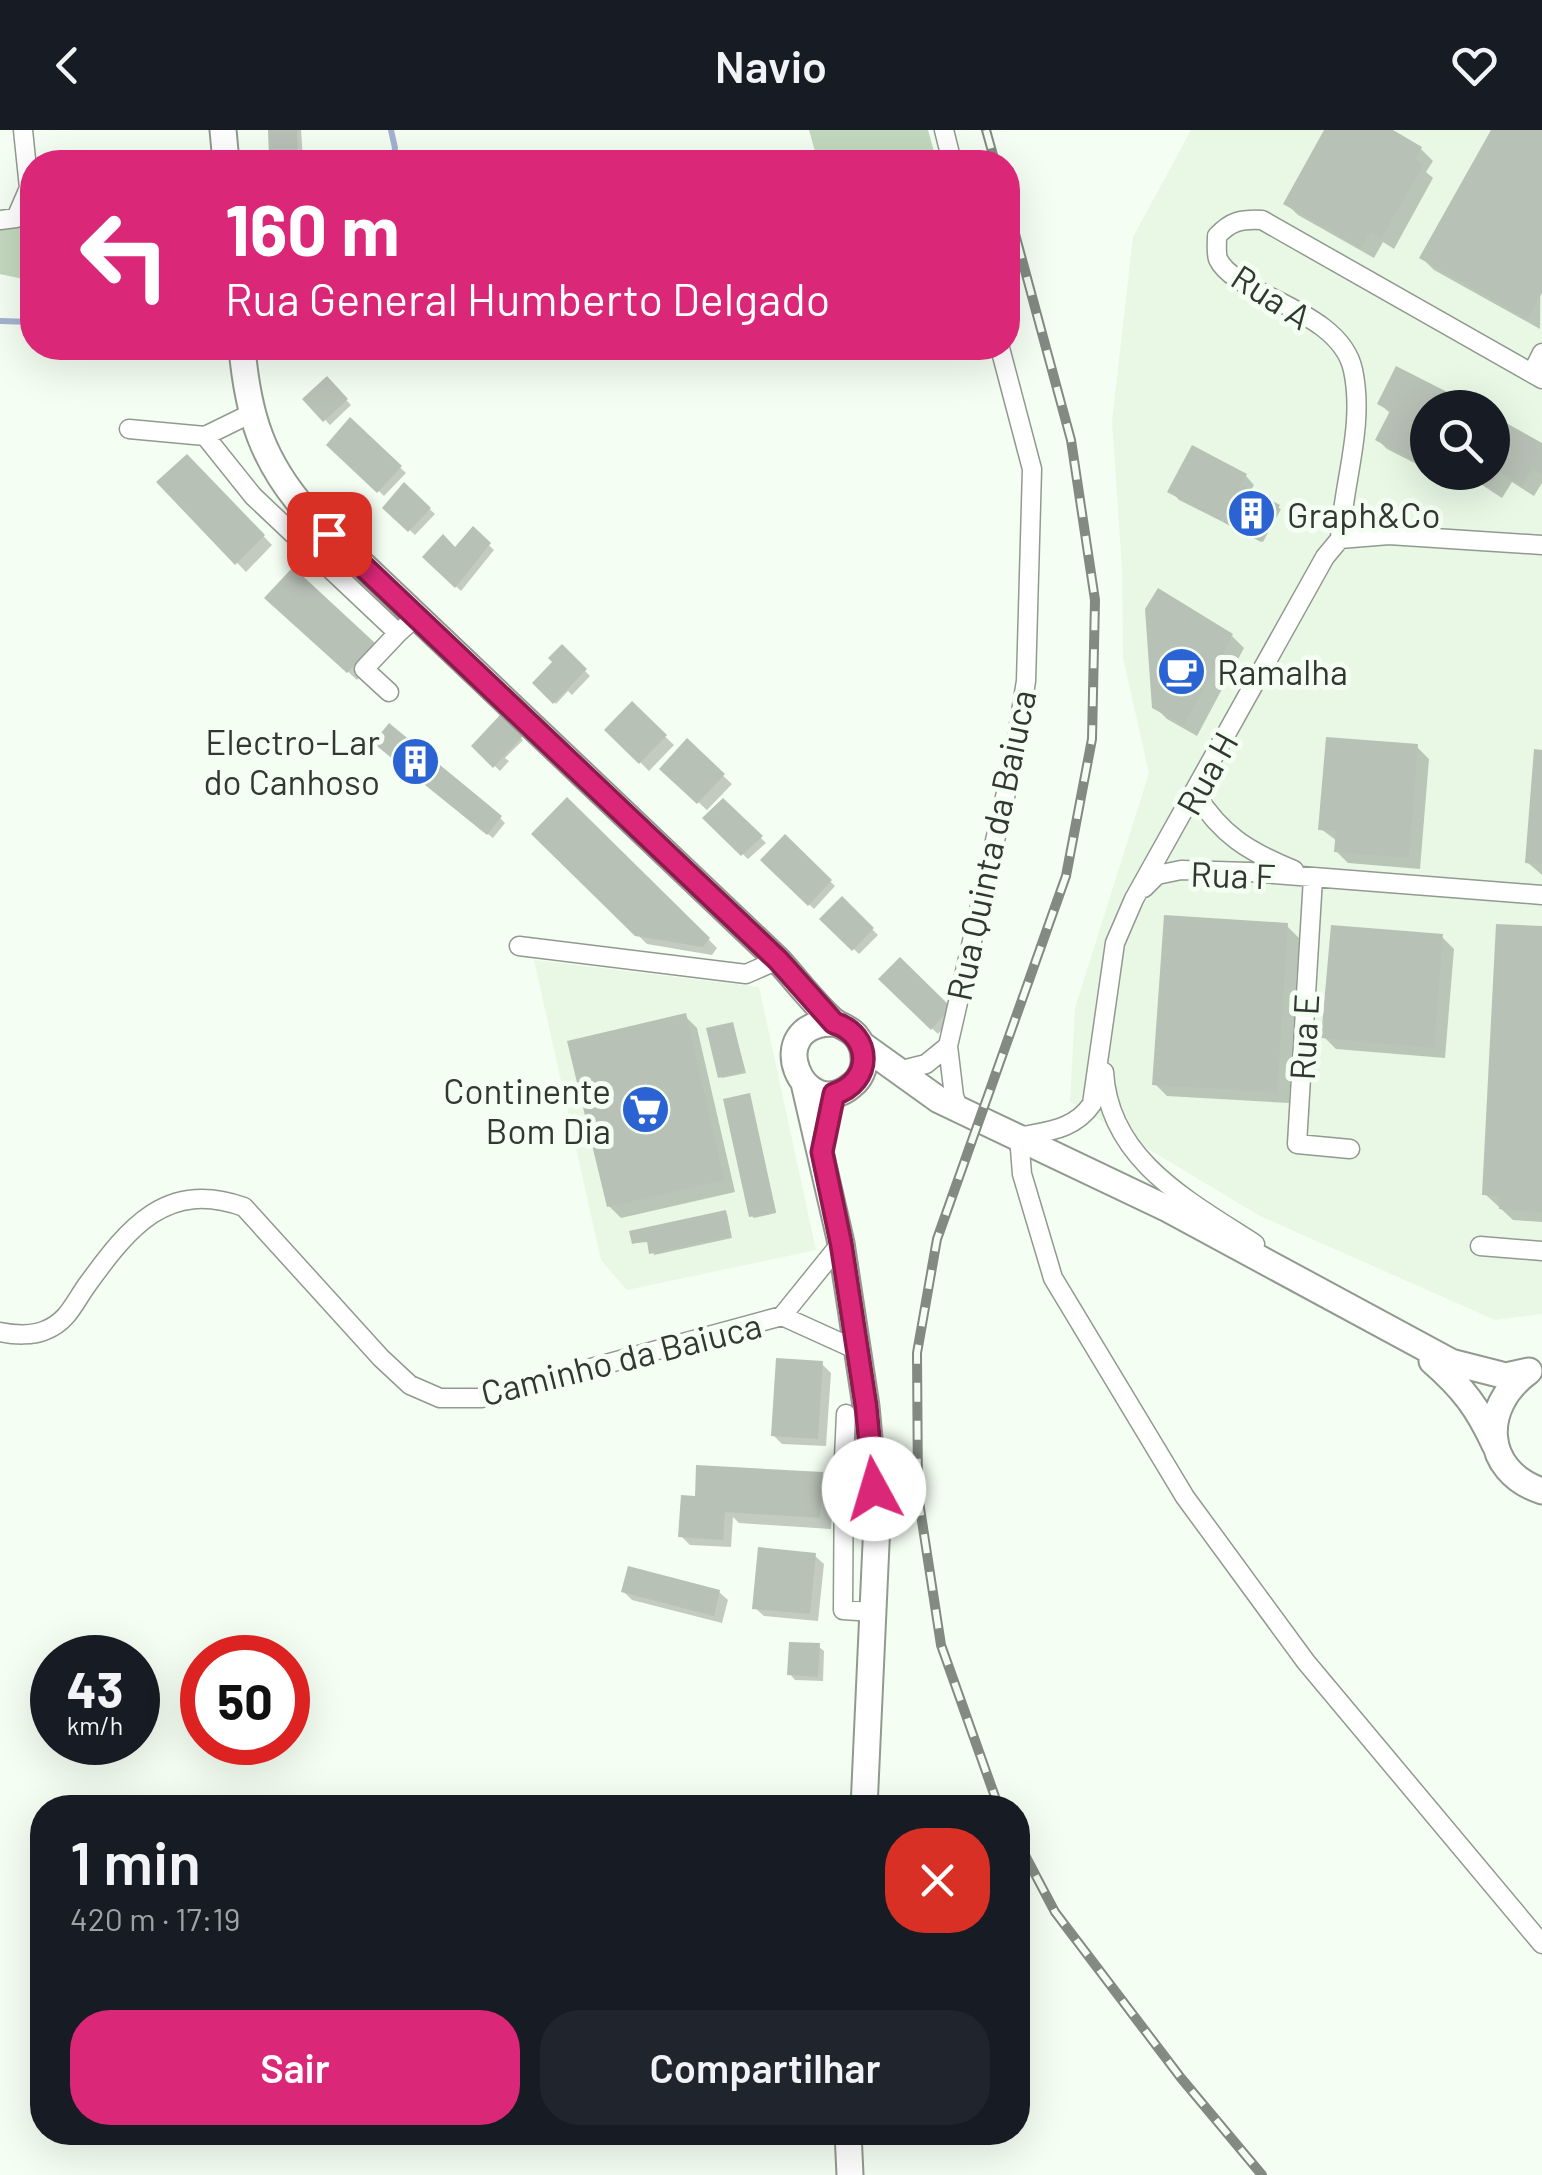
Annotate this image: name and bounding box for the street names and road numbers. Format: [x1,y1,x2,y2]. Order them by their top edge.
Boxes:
street label: Rua A [1224,255,1320,337]
street label: Rua Quinta da Baiuca [937,686,1043,1004]
street label: Rua H [1166,724,1246,822]
street label: Rua F [1190,852,1276,896]
street label: Rua E [1280,993,1326,1081]
street label: Caminho da Baiuca [476,1303,766,1413]

